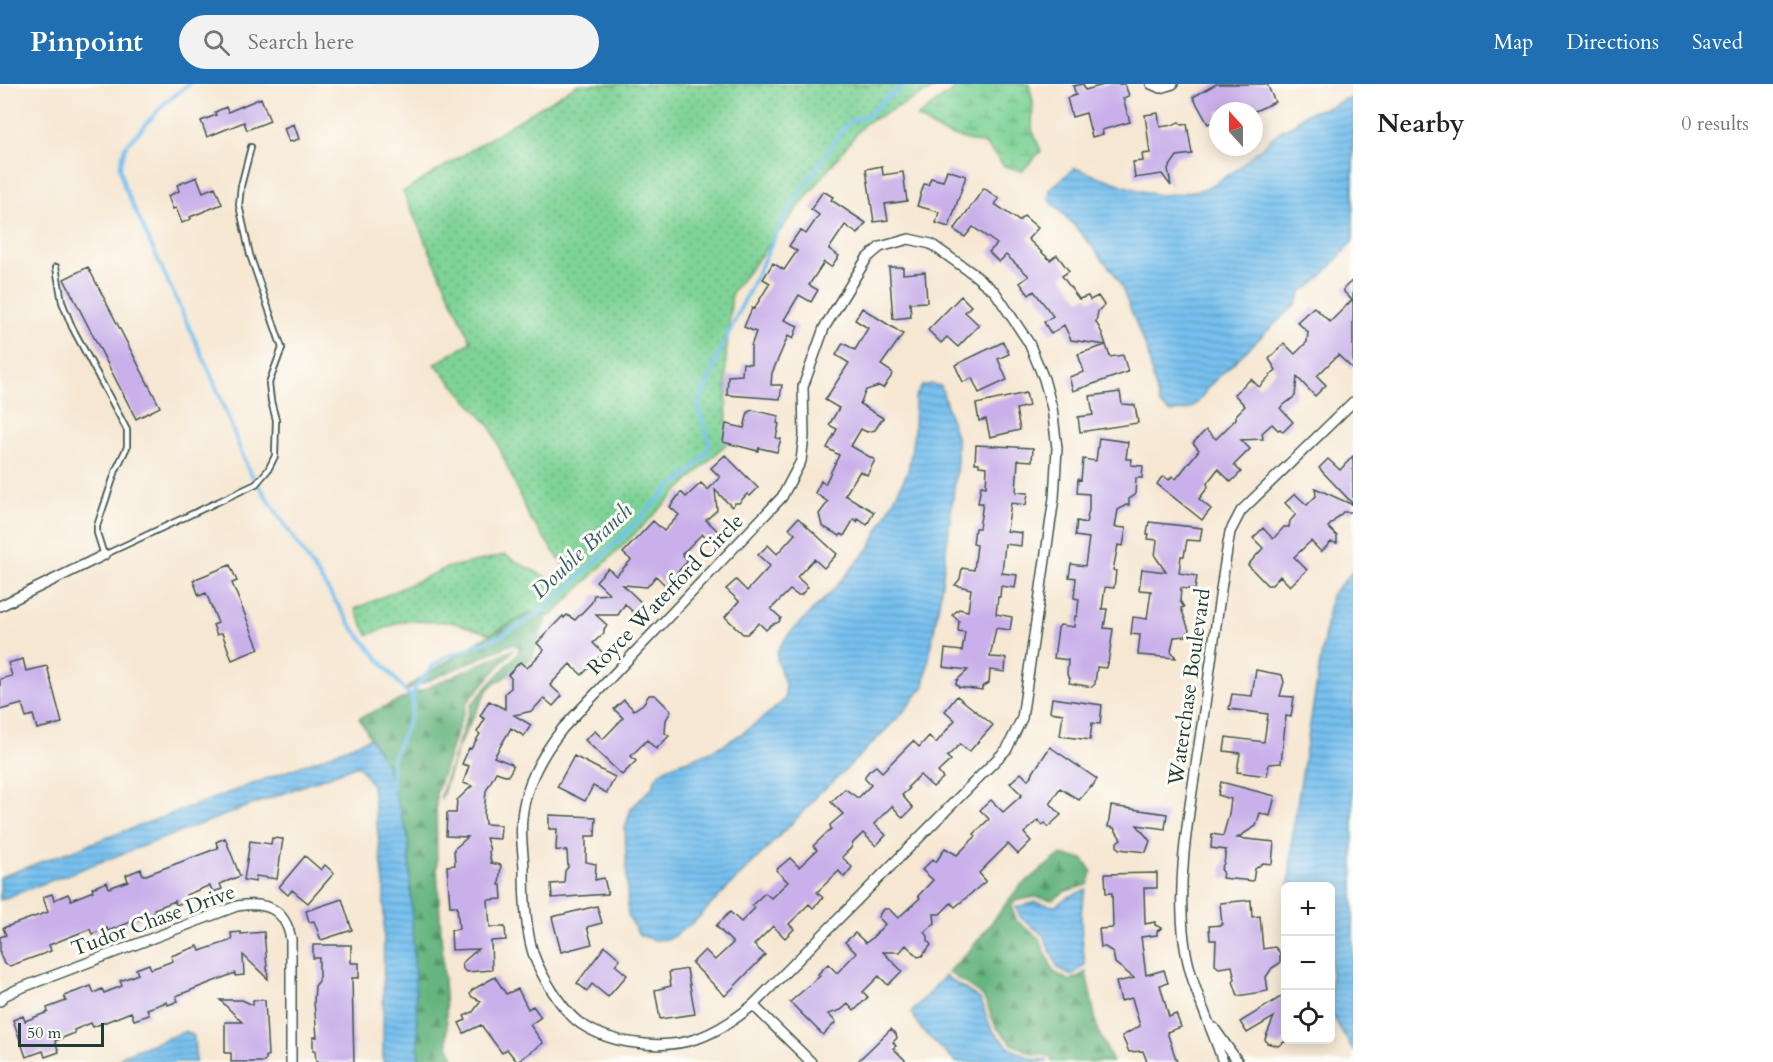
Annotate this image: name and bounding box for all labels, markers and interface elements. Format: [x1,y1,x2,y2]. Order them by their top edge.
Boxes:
search box [179,15,599,69]
text: Pinpoint [30,23,143,61]
icon: search [200,26,233,59]
text: Search here [248,27,354,57]
text: Map [1493,28,1533,57]
text: Directions [1566,28,1659,57]
text: Saved [1692,28,1743,57]
north arrow [1209,102,1263,156]
text: Nearby [1377,106,1465,141]
text: 0 results [1681,110,1749,137]
water label: Double Branch [525,496,639,605]
street label: Royce Waterford Circle [581,507,750,681]
street label: Waterchase Boulevard [1161,586,1218,789]
street label: Tudor Chase Drive [67,877,239,964]
map controls [1281,882,1335,1044]
button: + [1281,882,1335,936]
button: − [1281,936,1335,990]
button: locate [1281,990,1335,1044]
scale bar [18,1020,104,1048]
text: 50 m [27,1022,61,1044]

